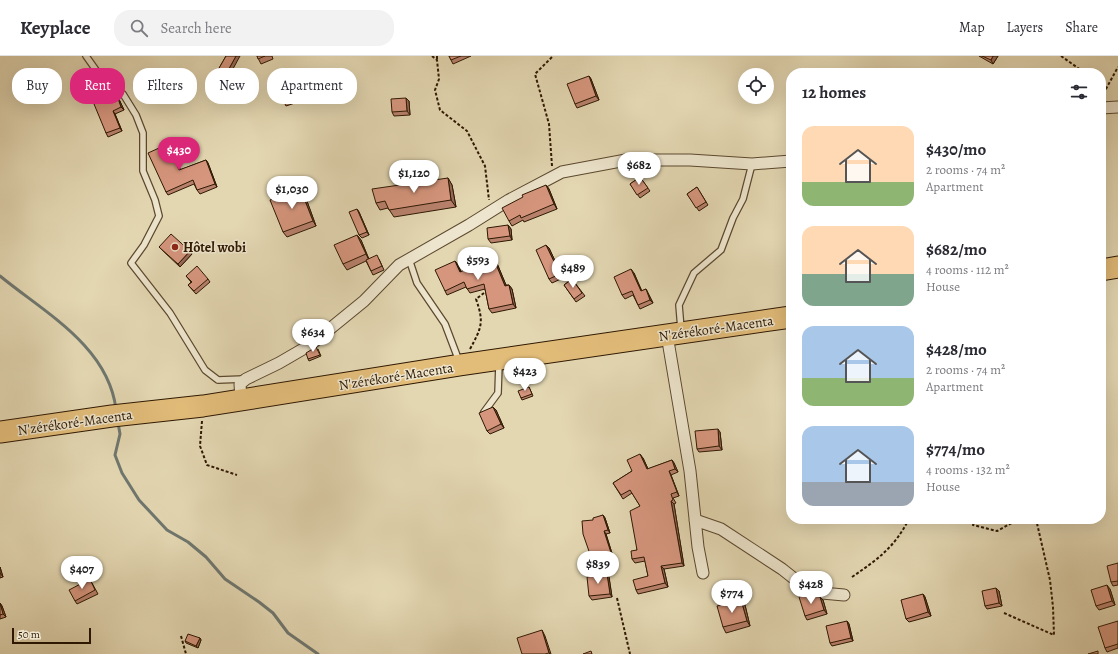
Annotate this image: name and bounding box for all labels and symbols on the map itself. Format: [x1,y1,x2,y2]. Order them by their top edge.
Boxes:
pin: $430 [155,137,203,171]
pin: $682 [615,152,663,186]
pin: $1,120 [381,160,447,194]
pin: $1,030 [259,176,325,210]
place label: Hôtel wobi [183,238,246,257]
marker: Hôtel wobi [170,242,180,252]
pin: $593 [454,247,502,281]
pin: $489 [549,255,597,289]
street label: N'zérékoré-Macenta [657,311,775,346]
pin: $634 [289,319,337,353]
street label: N'zérékoré-Macenta [337,358,455,395]
pin: $423 [501,358,549,392]
street label: N'zérékoré-Macenta [16,405,134,440]
pin: $839 [574,551,622,585]
pin: $407 [58,556,106,590]
pin: $428 [787,571,835,605]
pin: $774 [708,580,756,614]
scale bar [12,626,91,645]

